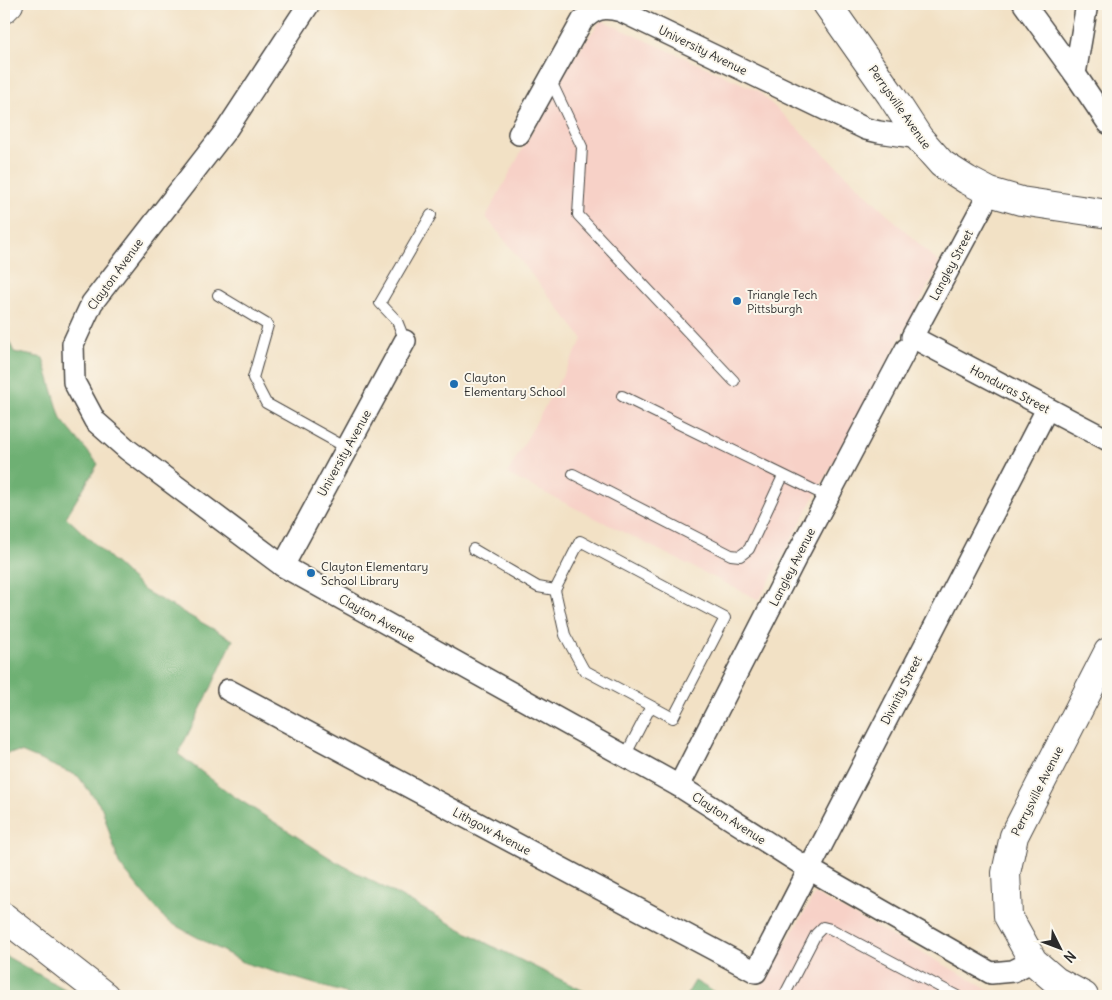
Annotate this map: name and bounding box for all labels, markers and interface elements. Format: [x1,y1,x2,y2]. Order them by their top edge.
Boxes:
street label: University Avenue [656,22,750,78]
street label: Perrysville Avenue [866,62,934,152]
street label: Langley Street [926,227,976,303]
street label: Clayton Avenue [84,235,146,313]
place label: Triangle Tech Pittsburgh [747,287,818,316]
marker: Triangle Tech Pittsburgh [731,295,743,307]
street label: Honduras Street [967,362,1053,416]
place label: Clayton Elementary School [464,370,565,399]
marker: Clayton Elementary School [448,378,460,390]
street label: University Avenue [314,407,374,499]
street label: Langley Avenue [766,525,818,609]
place label: Clayton Elementary School Library [321,559,428,588]
marker: Clayton Elementary School Library [305,567,317,579]
street label: Clayton Avenue [336,591,418,645]
street label: Divinity Street [877,653,925,727]
street label: Perrysville Avenue [1008,744,1066,838]
street label: Clayton Avenue [689,789,769,847]
street label: Lithgow Avenue [450,804,534,858]
north arrow [1034,922,1084,972]
text: N [1060,947,1080,966]

